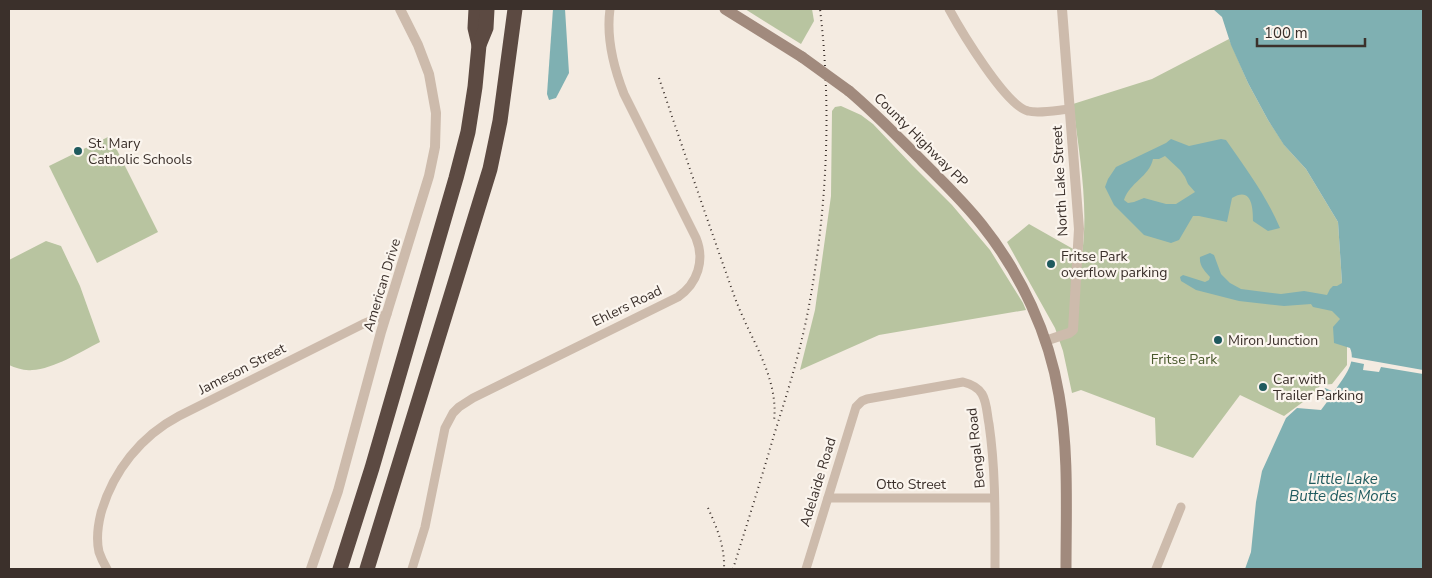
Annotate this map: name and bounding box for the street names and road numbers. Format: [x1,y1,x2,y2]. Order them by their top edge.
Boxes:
street label: County Highway PP [870,89,972,191]
street label: North Lake Street [1048,125,1072,237]
street label: American Drive [359,236,405,334]
street label: Ehlers Road [589,281,665,331]
street label: Jameson Street [194,339,289,400]
street label: Bengal Road [962,407,990,489]
street label: Adelaide Road [795,435,841,529]
street label: Otto Street [876,475,946,494]

